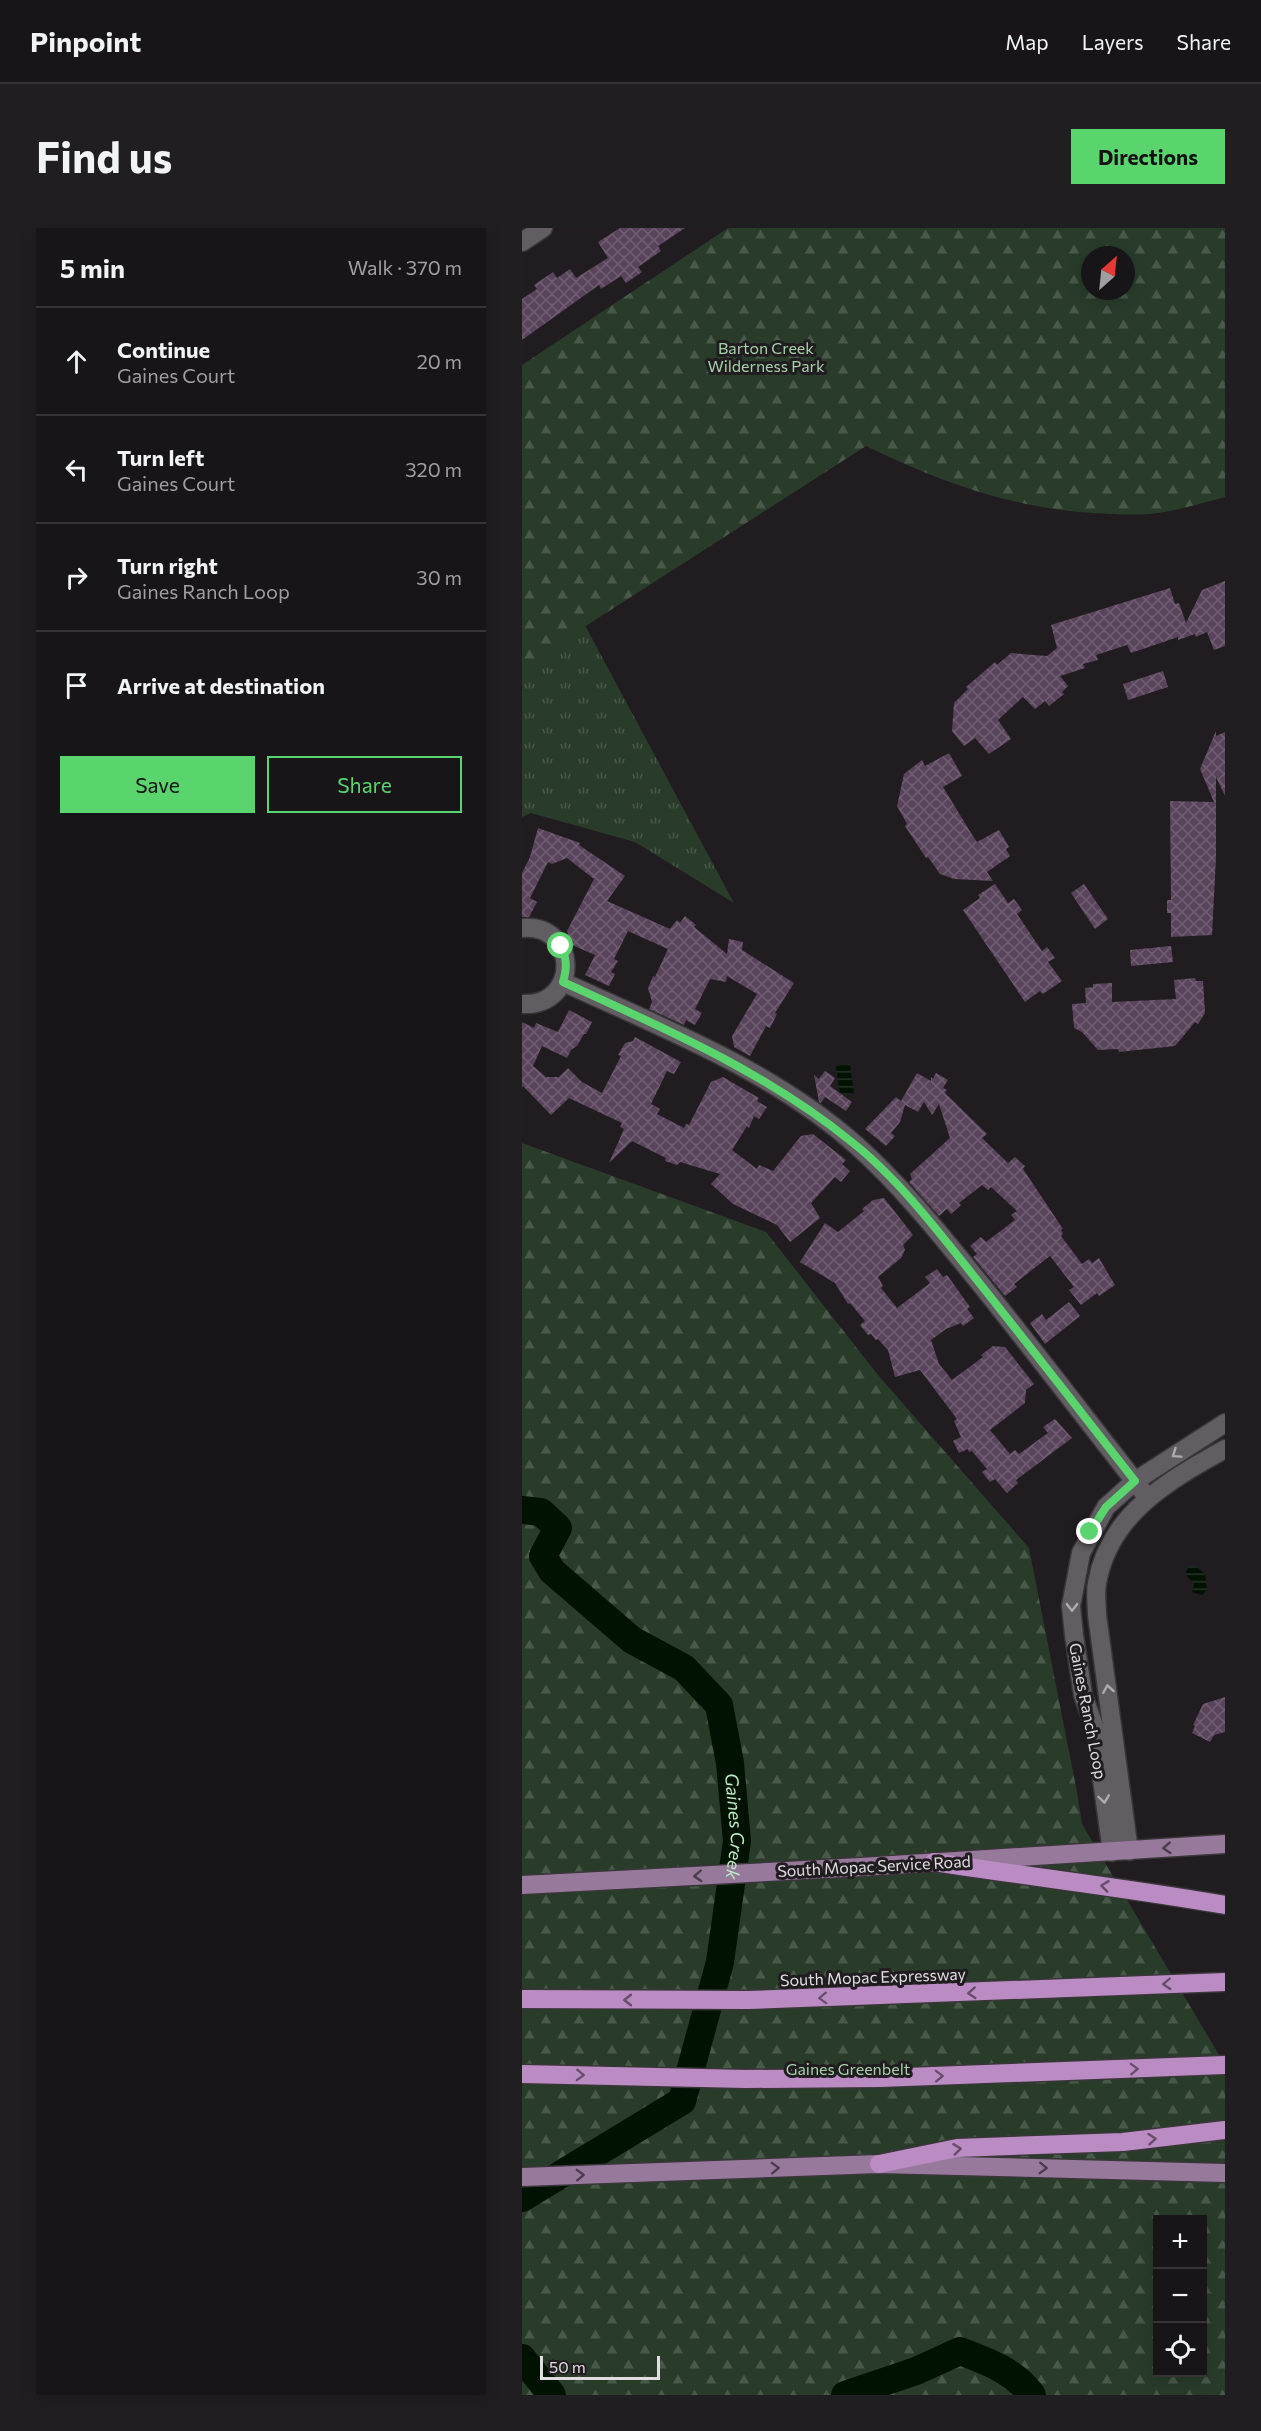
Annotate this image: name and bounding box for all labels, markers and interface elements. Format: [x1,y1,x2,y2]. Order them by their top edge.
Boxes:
text: Pinpoint [30,24,141,58]
text: Map [1005,29,1049,54]
text: Layers [1082,29,1144,54]
text: Share [1177,29,1231,54]
button: Directions [1071,129,1225,184]
text: Find us [36,130,172,182]
north arrow [1081,246,1135,300]
text: 5 min [60,252,125,283]
text: Walk · 370 m [348,255,462,279]
text: Continue [117,336,210,363]
park label: Barton Creek Wilderness Park [707,338,825,375]
icon: ahead [60,345,93,378]
text: 20 m [417,349,462,373]
text: Gaines Court [117,363,235,387]
text: Turn left [117,444,204,471]
icon: left [60,453,93,486]
text: 320 m [405,457,462,481]
text: Gaines Court [117,471,235,495]
text: Turn right [117,552,218,579]
icon: right [60,561,93,594]
text: 30 m [416,565,462,589]
text: Gaines Ranch Loop [117,579,290,603]
icon: arrive [60,669,93,702]
text: Arrive at destination [117,672,325,699]
button: Save [60,756,255,813]
button: Share [267,756,462,813]
route start [547,932,573,958]
one-way arrow [1171,1447,1182,1458]
route end [1076,1518,1102,1544]
one-way arrow [1066,1603,1078,1612]
street label: Gaines Ranch Loop [1066,1641,1111,1781]
one-way arrow [1102,1684,1114,1694]
water label: Gaines Creek [721,1772,749,1882]
one-way arrow [1098,1794,1110,1803]
one-way arrow [1162,1842,1171,1855]
street label: South Mopac Service Road [777,1851,971,1880]
one-way arrow [694,1869,703,1882]
one-way arrow [1100,1880,1110,1893]
street label: South Mopac Expressway [780,1964,966,1989]
one-way arrow [1162,1978,1171,1991]
one-way arrow [967,1986,976,1999]
one-way arrow [819,1992,828,2005]
one-way arrow [624,1994,633,2006]
park label: Gaines Greenbelt [786,2059,911,2078]
one-way arrow [1129,2062,1138,2075]
one-way arrow [576,2069,585,2082]
one-way arrow [934,2070,943,2082]
one-way arrow [1147,2133,1156,2146]
one-way arrow [953,2143,962,2156]
one-way arrow [771,2161,780,2174]
one-way arrow [1038,2162,1047,2175]
one-way arrow [576,2169,585,2182]
map controls [1153,2215,1207,2377]
button: + [1153,2215,1207,2269]
button: − [1153,2269,1207,2323]
button: locate [1153,2323,1207,2377]
scale bar [540,2353,660,2380]
text: 50 m [549,2357,586,2376]

